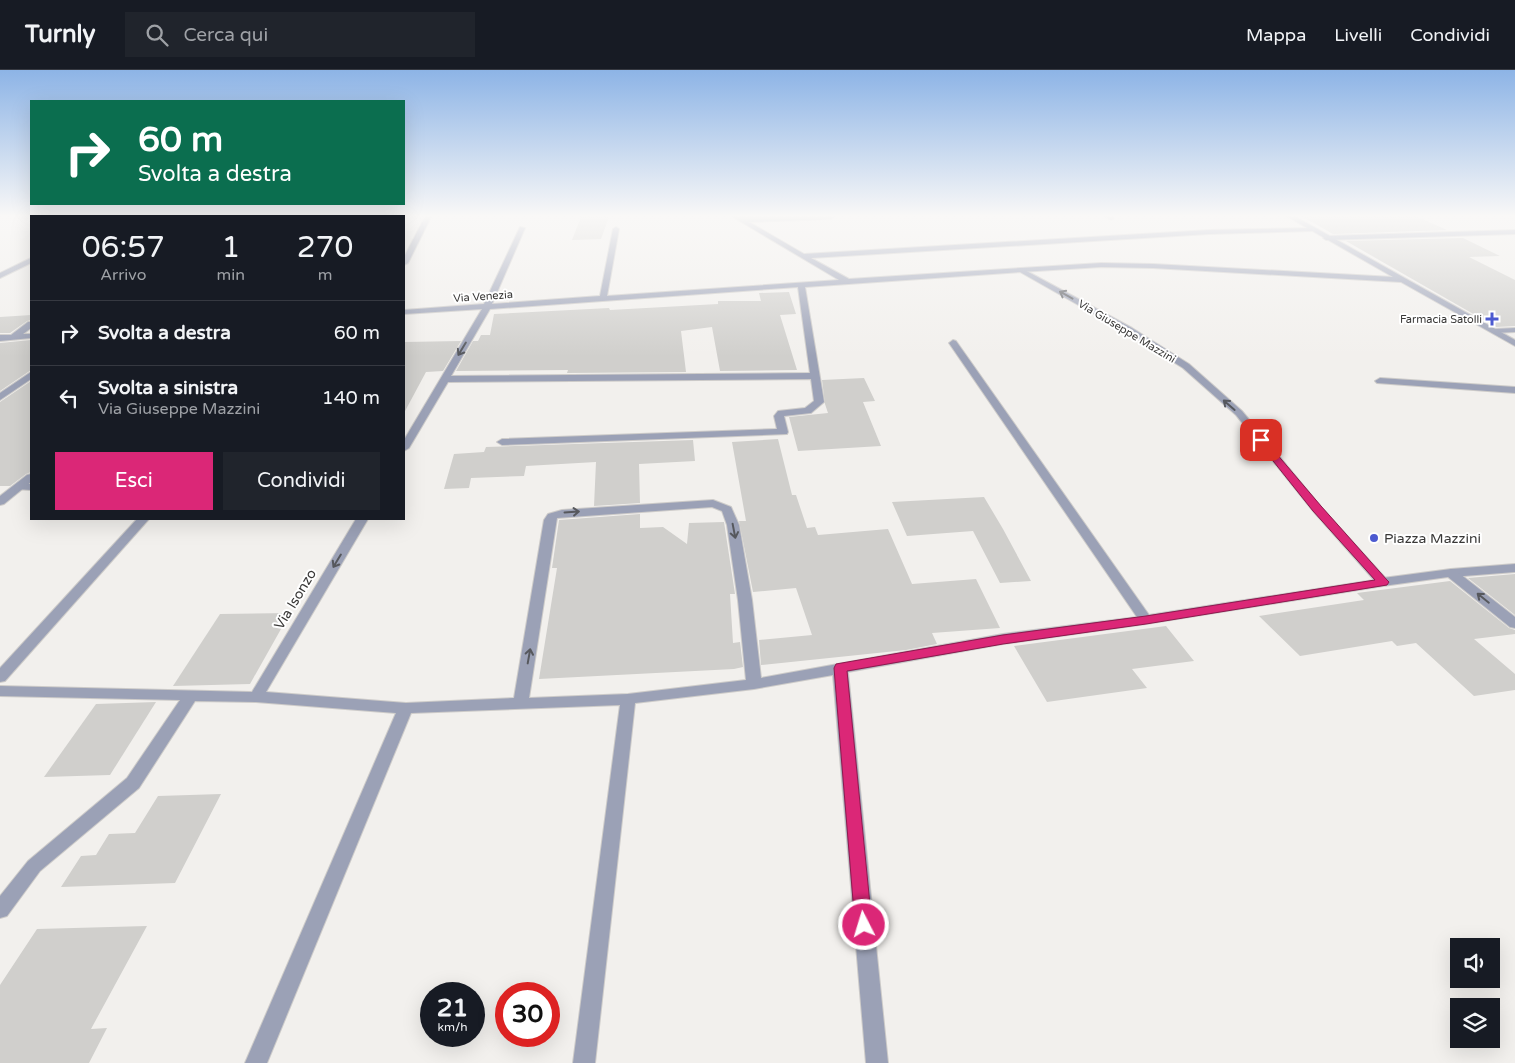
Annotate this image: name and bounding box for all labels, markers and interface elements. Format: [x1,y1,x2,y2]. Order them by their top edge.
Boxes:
search box [125,12,475,57]
text: Turnly [25,20,95,49]
icon: search [143,21,171,49]
text: Cerca qui [183,24,268,46]
text: Mappa [1246,24,1306,46]
text: Livelli [1334,24,1382,46]
text: Condividi [1410,24,1490,46]
text: 60 m [138,119,223,161]
icon: right [55,120,120,185]
text: Svolta a destra [138,161,292,187]
text: 06:57 [82,229,165,266]
text: 1 [221,229,240,266]
text: 270 [297,229,353,266]
text: Arrivo [100,265,146,285]
text: min [217,265,245,285]
text: m [318,265,332,285]
street label: Via Venezia [453,288,513,305]
one-way arrow [1058,290,1073,300]
street label: Via Giuseppe Mazzini [1076,297,1178,366]
place label: Farmacia Satolli [1400,313,1482,326]
marker: Farmacia Satolli [1486,313,1498,325]
icon: right [55,319,83,347]
text: Svolta a destra [98,322,231,344]
text: 60 m [334,322,380,344]
one-way arrow [457,341,467,355]
text: Svolta a sinistra [98,377,238,399]
icon: left [55,384,83,412]
text: 140 m [322,387,380,409]
text: Via Giuseppe Mazzini [98,399,260,419]
one-way arrow [1223,399,1236,410]
pin [1240,419,1282,461]
icon: arrive [1247,426,1275,454]
button: Esci [55,452,213,510]
button: Condividi [223,452,380,510]
one-way arrow [563,508,579,517]
one-way arrow [729,522,739,538]
place label: Piazza Mazzini [1384,530,1481,547]
marker: Piazza Mazzini [1368,532,1380,544]
one-way arrow [332,553,342,567]
street label: Via Isonzo [271,566,320,633]
one-way arrow [1477,593,1490,604]
one-way arrow [524,648,534,664]
position arrow [837,898,889,950]
map controls [1450,938,1500,1048]
button: sound [1450,938,1500,988]
speed limit sign: 30 [495,982,560,1047]
text: 21 [437,993,468,1023]
button: layers [1450,998,1500,1048]
text: km/h [437,1020,468,1034]

